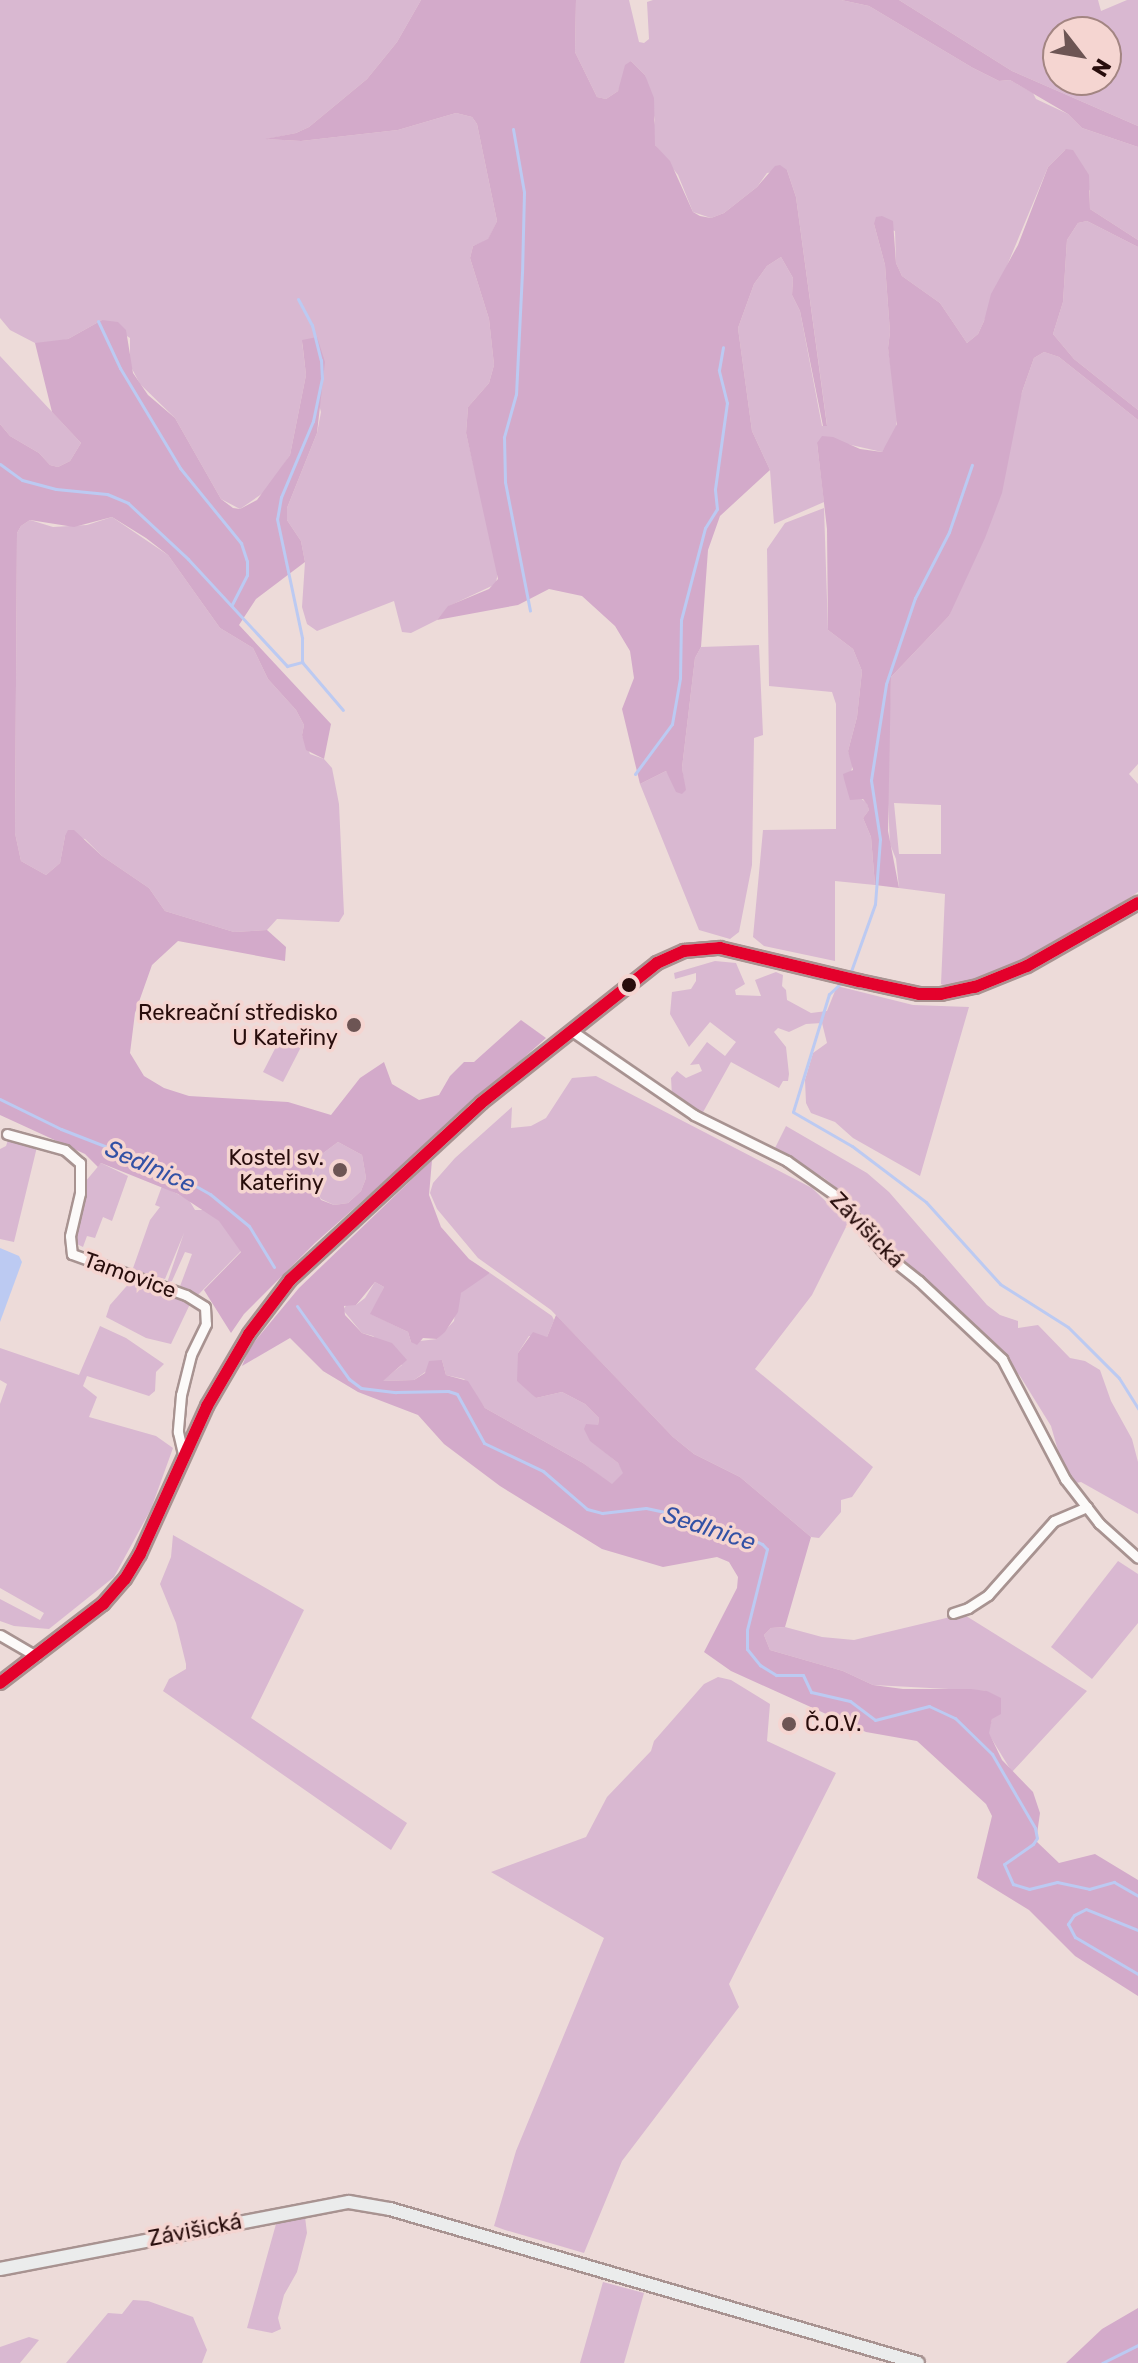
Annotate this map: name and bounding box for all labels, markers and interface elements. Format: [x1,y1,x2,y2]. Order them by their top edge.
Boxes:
north arrow [1042,16,1122,96]
text: N [1086,54,1117,81]
unlabelled marker [621,977,637,993]
place label: Rekreační středisko U Kateřiny [138,999,338,1050]
marker: Rekreační středisko U Kateřiny [345,1016,363,1034]
water label: Sedlnice [101,1134,199,1200]
place label: Kostel sv. Kateřiny [229,1144,324,1196]
marker: Kostel sv. Kateřiny [331,1161,349,1179]
street label: Závišická [825,1187,909,1273]
street label: Tamovice [80,1246,180,1304]
water label: Sedlnice [659,1501,759,1557]
place label: Č.O.V. [805,1711,862,1737]
marker: Č.O.V. [780,1715,798,1733]
street label: Závišická [146,2208,244,2252]

